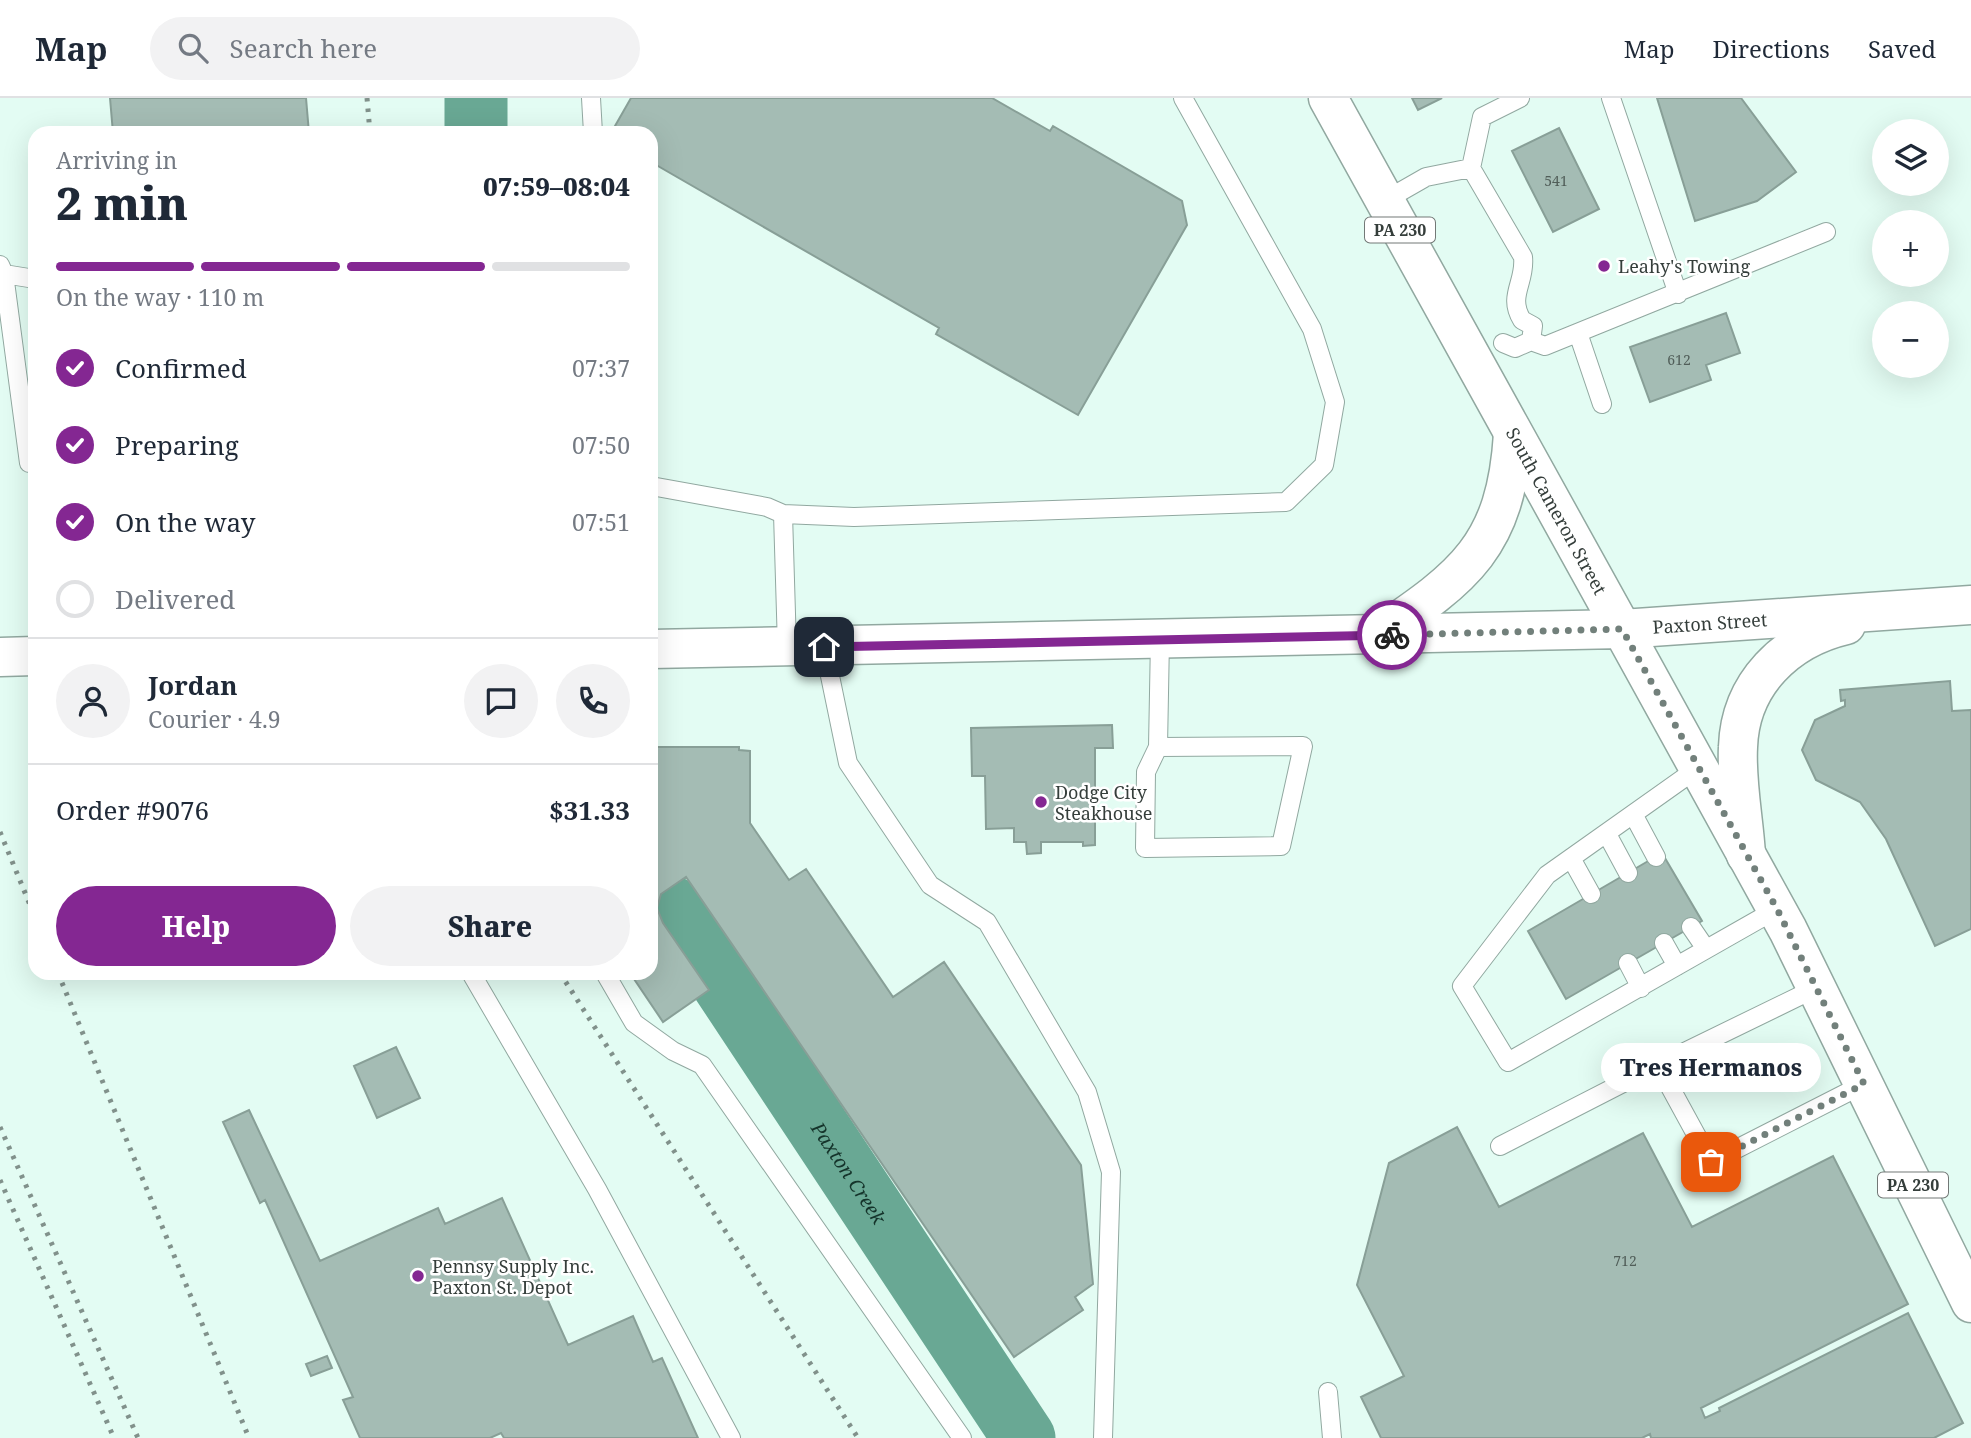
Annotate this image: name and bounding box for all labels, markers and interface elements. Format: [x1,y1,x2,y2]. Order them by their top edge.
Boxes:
search box [150,17,640,80]
text: Map [35,26,108,71]
icon: search [174,29,212,67]
text: Search here [230,30,377,66]
text: Map [1624,32,1675,65]
text: Directions [1713,32,1830,65]
text: Saved [1868,32,1936,65]
map controls [1872,119,1949,378]
button: layers [1872,119,1949,196]
text: Arriving in [56,144,177,176]
text: 07:59–08:04 [483,168,630,204]
text: 2 min [56,171,188,233]
house number: 541 [1544,171,1568,190]
button: + [1872,210,1949,287]
road number: PA 230 [1365,218,1435,242]
place label: Leahy's Towing [1618,254,1750,278]
marker: Leahy's Towing [1596,258,1612,274]
text: On the way · 110 m [56,281,264,313]
button: − [1872,301,1949,378]
icon: check [56,349,94,387]
text: Confirmed [115,350,247,386]
house number: 612 [1667,350,1691,369]
text: 07:37 [572,352,630,384]
street label: South Cameron Street [1501,423,1613,599]
icon: check [56,426,94,464]
text: Preparing [115,427,239,463]
text: 07:50 [572,429,630,461]
icon: check [56,503,94,541]
text: On the way [115,504,255,540]
text: 07:51 [572,506,630,538]
text: Delivered [115,581,235,617]
courier [1357,600,1427,670]
street label: Paxton Street [1652,607,1768,639]
icon: bike [1373,616,1411,654]
pin [794,617,854,677]
icon: home [805,628,843,666]
button: person [56,664,130,738]
button: chat [464,664,538,738]
button: phone [556,664,630,738]
text: Jordan [148,667,238,703]
text: Courier · 4.9 [148,703,281,735]
place label: Dodge City Steakhouse [1055,780,1152,825]
text: Order #9076 [56,792,209,828]
text: $31.33 [549,792,630,828]
marker: Dodge City Steakhouse [1033,794,1049,810]
button: Help [56,886,336,966]
button: Share [350,886,630,966]
callout: Tres Hermanos [1601,1043,1821,1092]
text: Tres Hermanos [1620,1051,1802,1083]
water label: Paxton Creek [805,1116,892,1230]
pin [1681,1132,1741,1192]
icon: bag [1692,1143,1730,1181]
road number: PA 230 [1878,1172,1948,1198]
house number: 712 [1613,1251,1637,1270]
place label: Pennsy Supply Inc. Paxton St. Depot [432,1254,594,1299]
marker: Pennsy Supply Inc. Paxton St. Depot [410,1268,426,1284]

